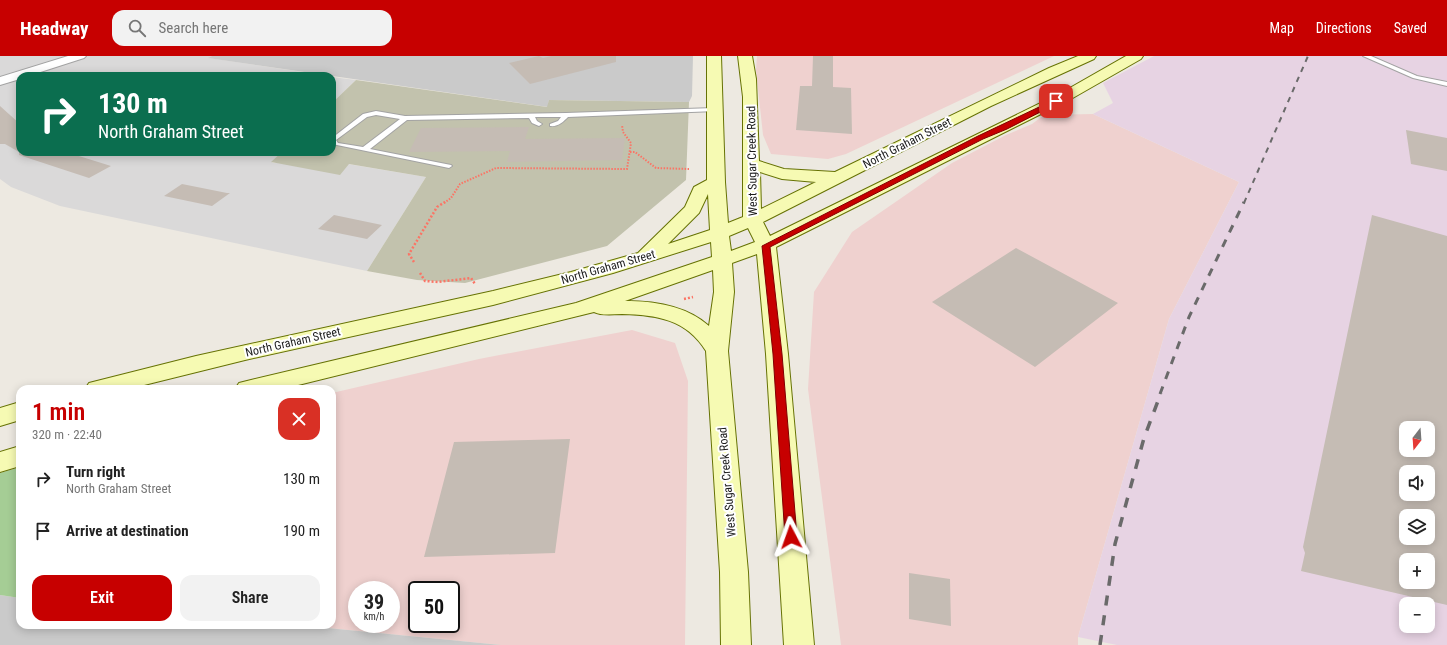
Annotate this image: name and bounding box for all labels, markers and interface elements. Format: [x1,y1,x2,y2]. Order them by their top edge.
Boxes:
search box [112,10,392,46]
text: Headway [20,17,88,40]
icon: search [126,17,148,39]
text: Search here [158,19,228,37]
text: Map [1270,20,1294,36]
text: Directions [1316,20,1372,36]
text: Saved [1394,20,1427,36]
pin [1039,84,1073,118]
text: 130 m [98,87,168,120]
icon: right [32,88,84,140]
icon: arrive [1045,90,1067,112]
street label: West Sugar Creek Road [744,106,760,216]
street label: North Graham Street [861,114,954,171]
text: North Graham Street [98,121,244,142]
street label: North Graham Street [559,247,657,287]
street label: North Graham Street [244,324,342,360]
text: 1 min [32,398,85,426]
button: close [278,398,320,440]
north arrow [1399,421,1435,457]
map controls [1399,421,1435,633]
street label: West Sugar Creek Road [715,426,739,538]
text: 320 m · 22:40 [32,427,102,442]
text: Turn right [66,463,125,481]
button: sound [1399,465,1435,501]
icon: right [32,468,54,490]
text: 130 m [283,470,320,488]
text: North Graham Street [66,481,171,496]
button: layers [1399,509,1435,545]
position arrow [770,516,812,558]
icon: arrive [32,520,54,542]
text: Arrive at destination [66,522,189,540]
text: 190 m [283,522,320,540]
button: + [1399,553,1435,589]
button: Exit [32,575,172,621]
button: Share [180,575,320,621]
speed limit sign: 50 [408,581,460,633]
text: 39 [364,590,384,614]
button: − [1399,597,1435,633]
text: km/h [364,611,384,622]

